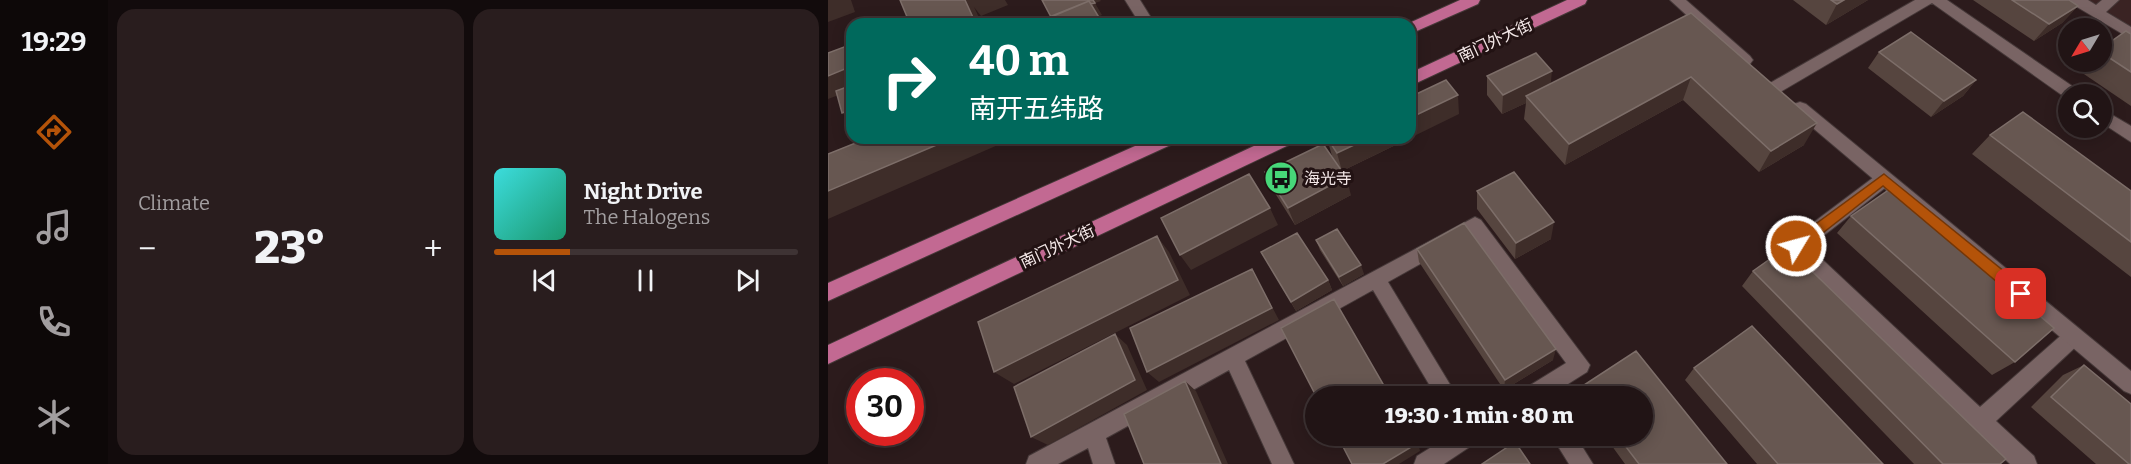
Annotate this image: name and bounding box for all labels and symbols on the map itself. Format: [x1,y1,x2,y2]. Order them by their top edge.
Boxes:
street label: 南门外大街 [1455,15,1535,66]
north arrow [2058,18,2112,72]
bus stop icon: 海光寺 [1263,160,1299,196]
place label: 海光寺 [1304,169,1352,188]
position arrow [1764,214,1828,278]
street label: 南门外大街 [1017,221,1097,272]
pin [1995,268,2046,319]
speed limit sign: 30 [846,368,924,446]

